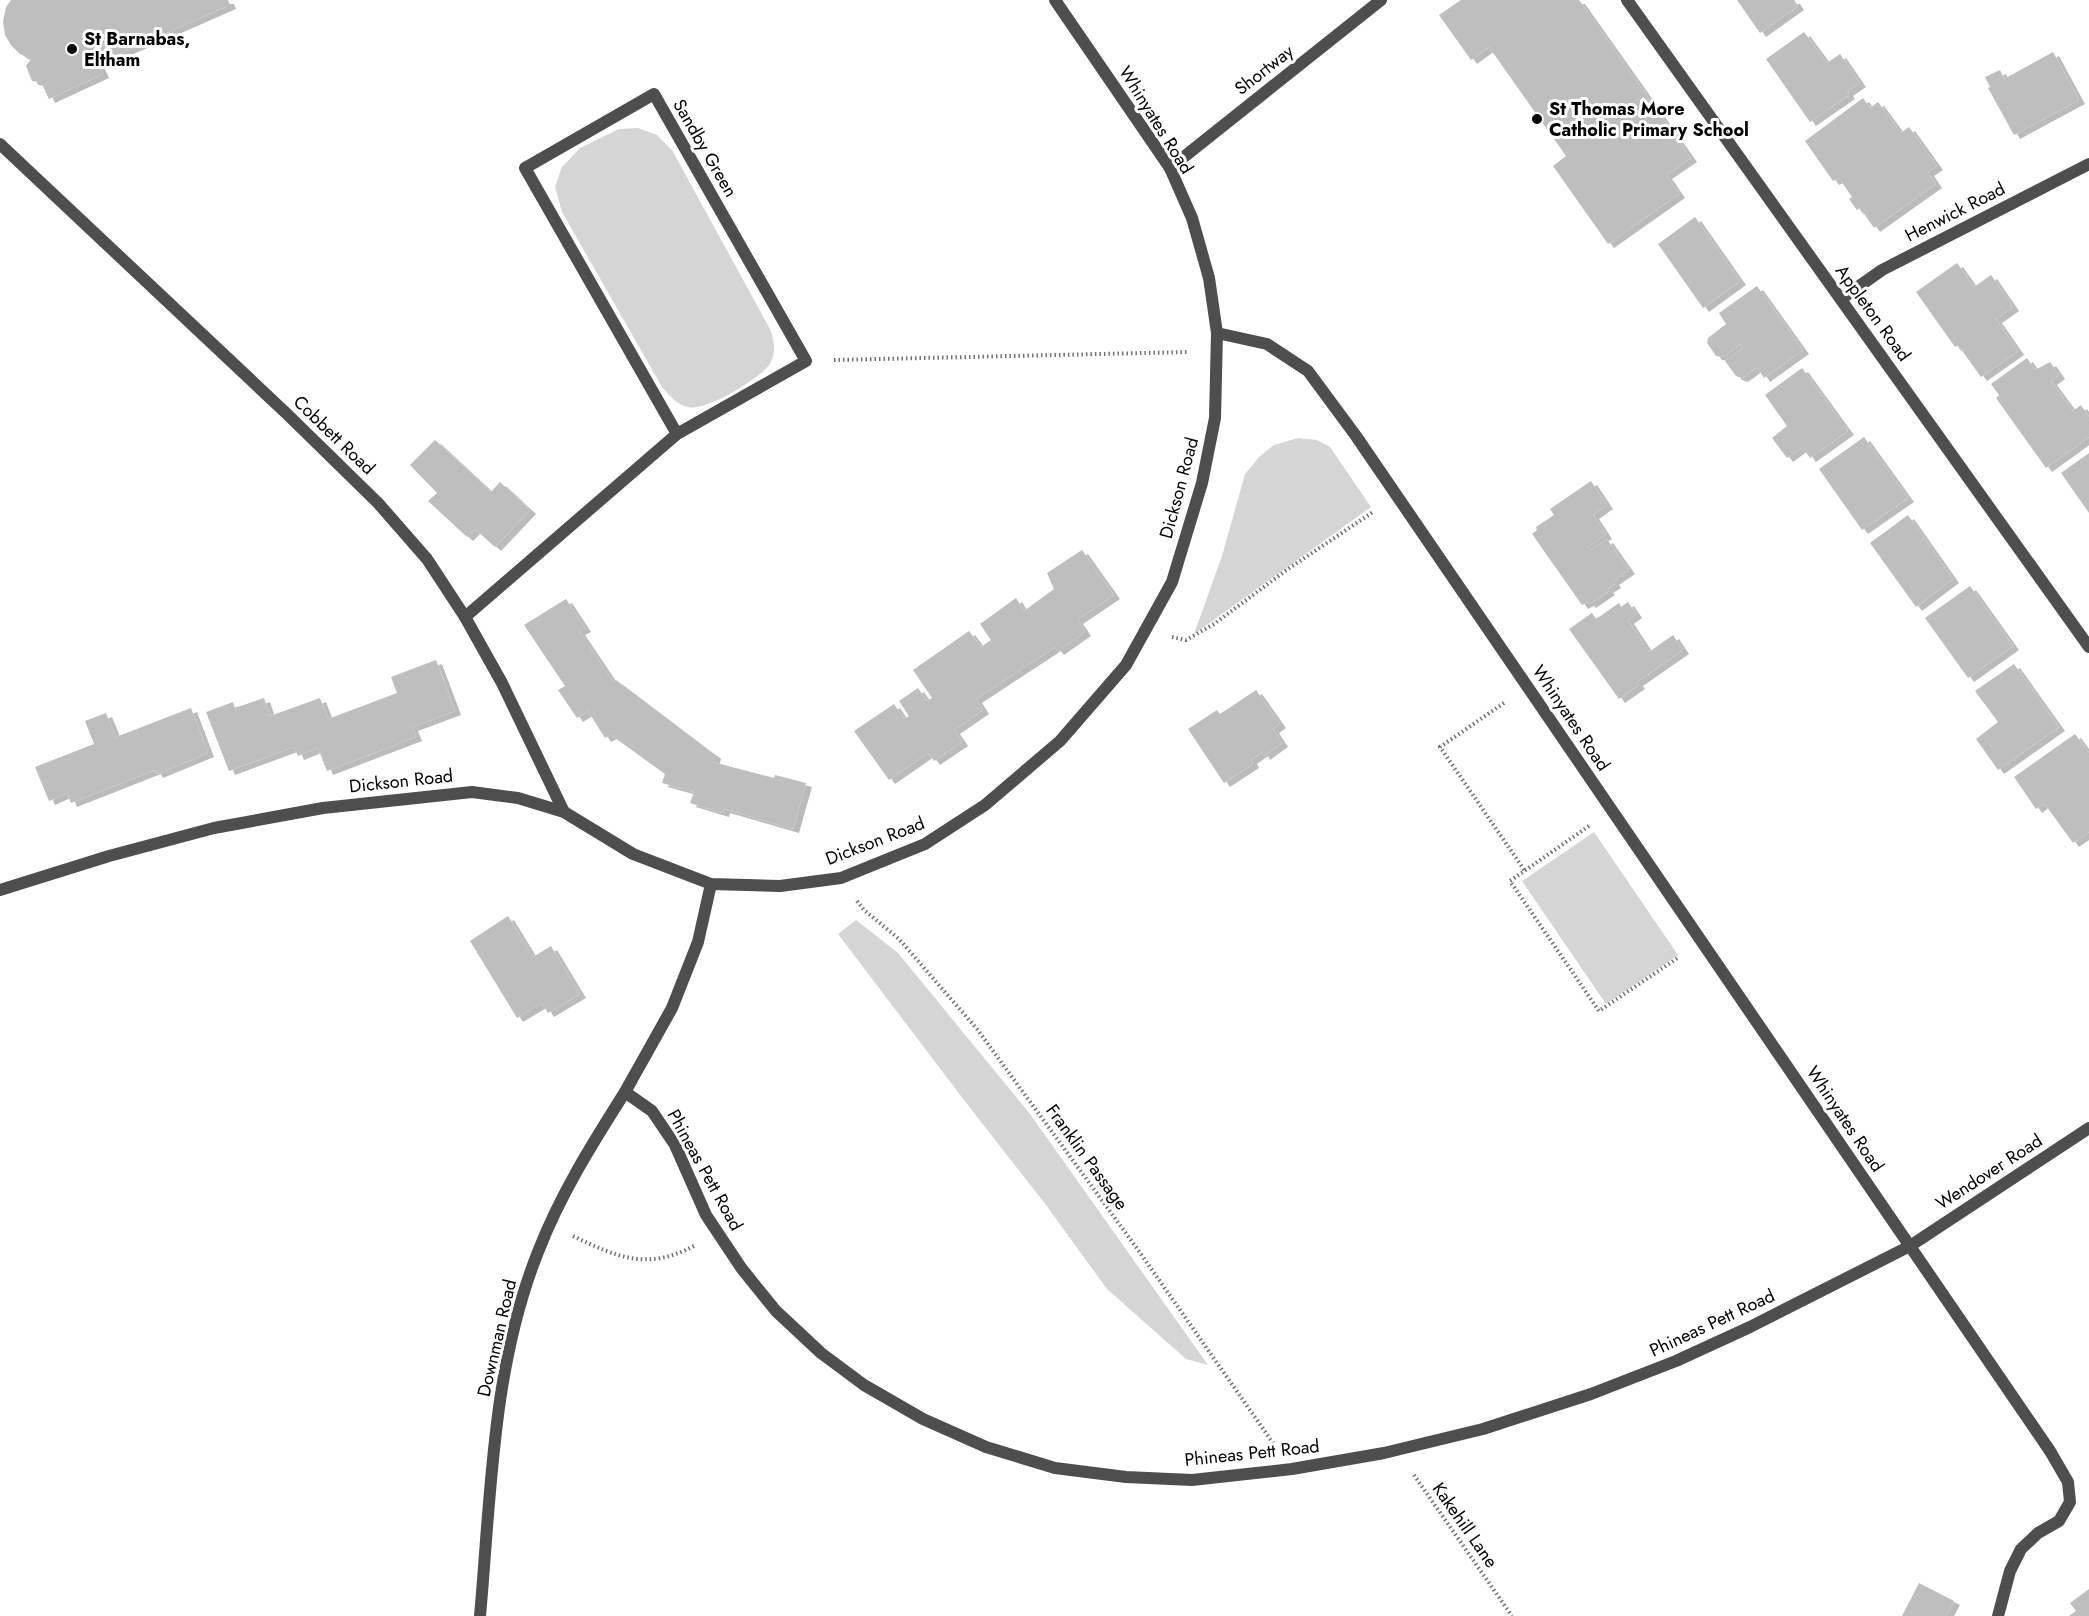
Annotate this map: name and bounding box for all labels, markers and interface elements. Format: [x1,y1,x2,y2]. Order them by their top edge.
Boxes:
place label: St Barnabas, Eltham [84,26,190,73]
street label: Shortway [1229,39,1299,101]
marker: St Barnabas, Eltham [65,42,79,56]
street label: Whinyates Road [1112,61,1200,179]
street label: Sandby Green [666,94,744,202]
place label: St Thomas More Catholic Primary School [1549,96,1749,143]
marker: St Thomas More Catholic Primary School [1530,112,1544,126]
street label: Henwick Road [1900,176,2010,248]
street label: Appleton Road [1829,259,1917,367]
street label: Cobbett Road [287,389,381,481]
street label: Dickson Road [1153,434,1205,542]
street label: Whinyates Road [1526,660,1616,776]
street label: Dickson Road [348,763,454,799]
street label: Dickson Road [822,810,928,872]
street label: Whinyates Road [1800,1061,1890,1177]
street label: Franklin Passage [1040,1099,1134,1215]
street label: Phineas Pett Road [661,1104,749,1236]
street label: Wendover Road [1931,1128,2047,1216]
street label: Downman Road [471,1277,523,1399]
street label: Phineas Pett Road [1645,1283,1779,1363]
street label: Phineas Pett Road [1183,1433,1321,1473]
street label: Kakehill Lane [1426,1477,1504,1573]

